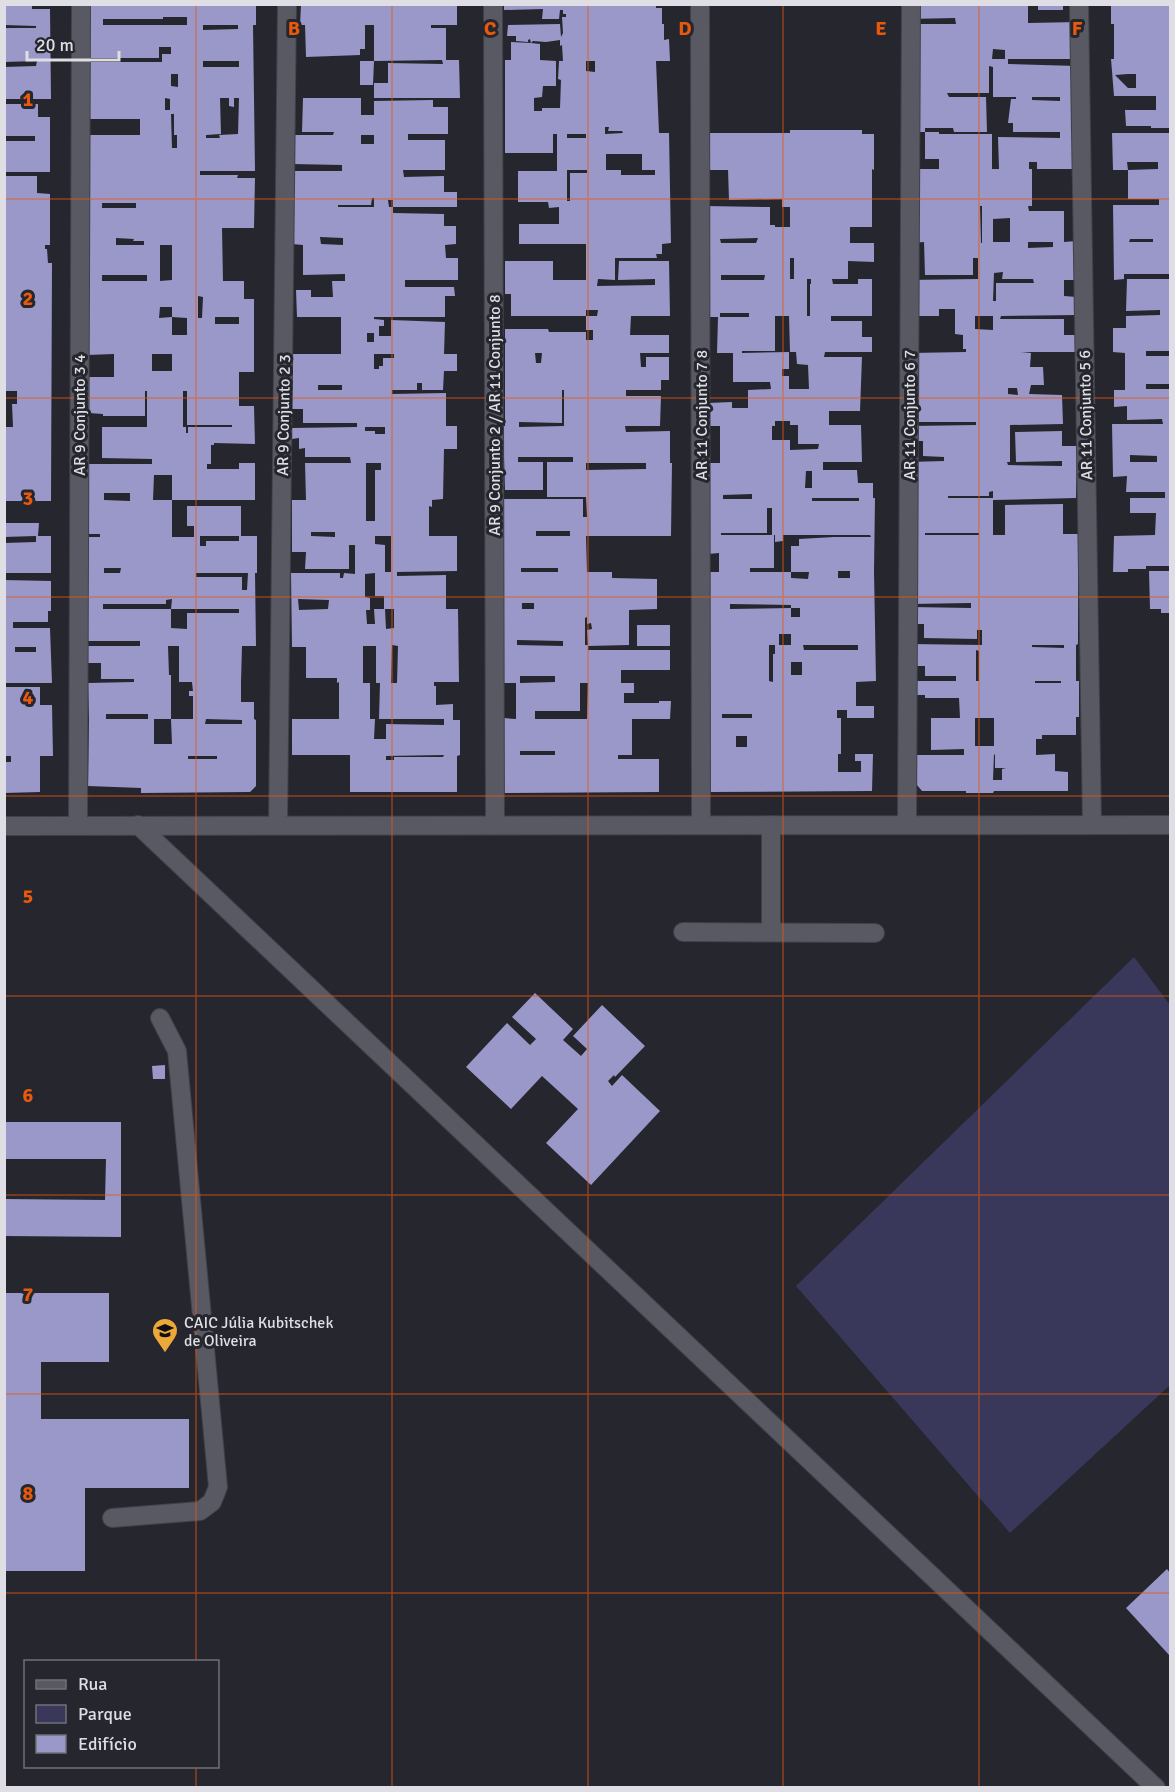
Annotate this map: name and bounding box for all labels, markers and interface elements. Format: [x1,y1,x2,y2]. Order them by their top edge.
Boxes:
text: B [288,16,300,41]
text: C [484,16,496,41]
text: D [678,16,692,41]
text: E [875,16,887,41]
text: F [1072,16,1083,41]
scale bar [27,24,118,62]
text: 20 m [36,34,74,56]
text: 1 [23,87,34,112]
text: 2 [23,286,33,311]
street label: AR 9 Conjunto 2 / AR 11 Conjunto 8 [485,294,505,536]
street label: AR 11 Conjunto 7 8 [692,350,712,480]
street label: AR 11 Conjunto 6 7 [900,350,920,480]
street label: AR 11 Conjunto 5 6 [1075,350,1097,480]
street label: AR 9 Conjunto 3 4 [70,354,90,476]
street label: AR 9 Conjunto 2 3 [273,354,295,476]
text: 3 [23,486,33,511]
text: 4 [23,685,34,710]
text: 5 [23,884,33,909]
text: 6 [23,1083,34,1108]
text: 7 [23,1282,34,1307]
place label: CAIC Júlia Kubitschek de Oliveira [184,1313,333,1351]
school or university icon: CAIC Júlia Kubitschek de Oliveira [150,1316,180,1354]
text: 8 [23,1481,34,1506]
legend [24,1660,219,1768]
text: Rua [78,1673,107,1695]
text: Parque [78,1703,132,1725]
text: Edifício [78,1733,137,1755]

